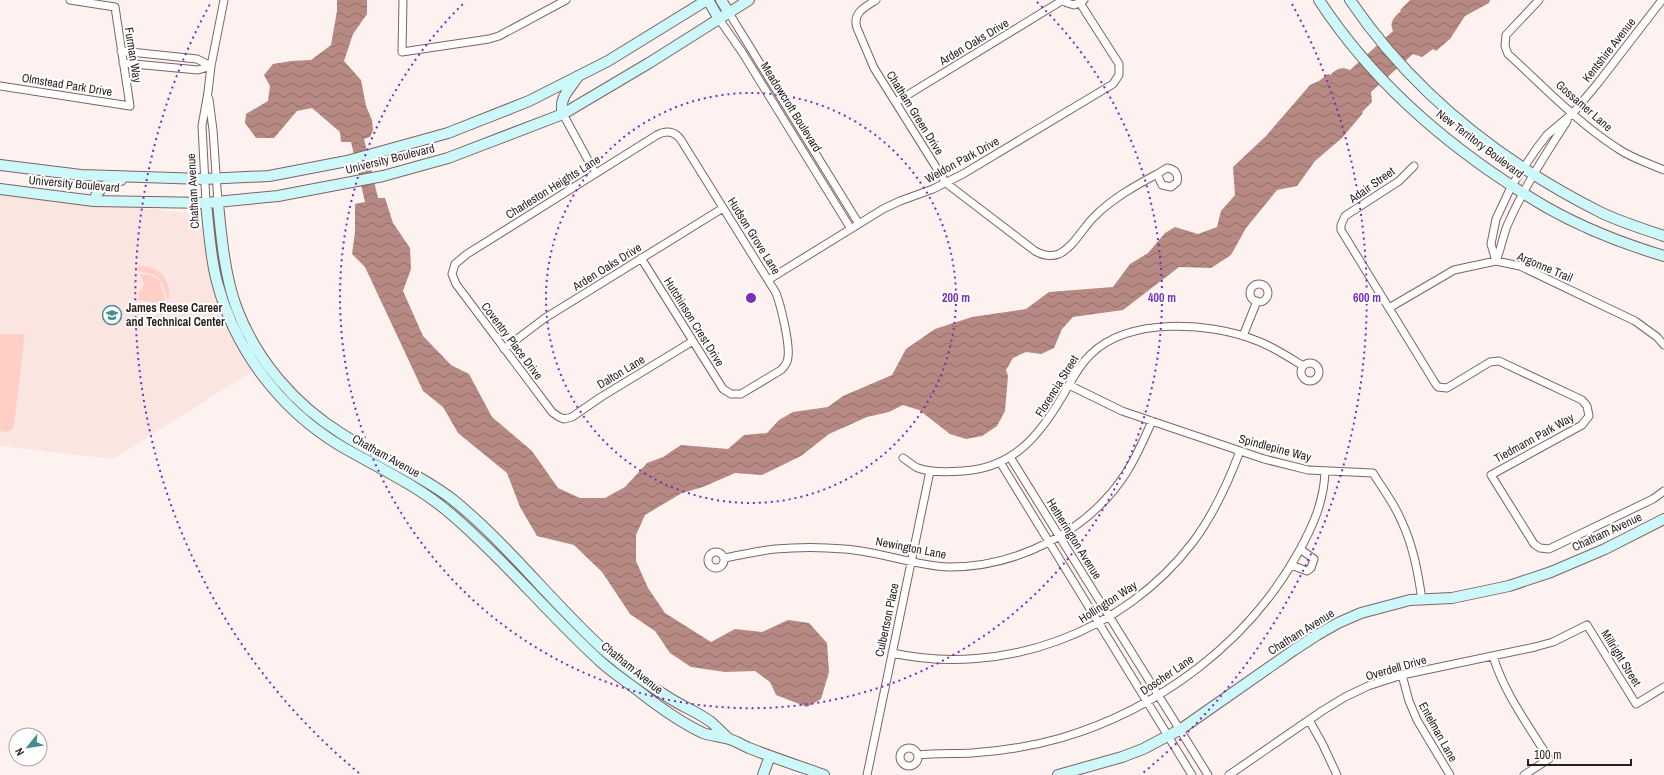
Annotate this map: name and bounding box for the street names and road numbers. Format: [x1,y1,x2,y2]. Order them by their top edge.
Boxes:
street label: Arden Oaks Drive [935,15,1012,70]
street label: Kentshire Avenue [1579,15,1639,85]
street label: Furman Way [121,26,145,84]
street label: Meadowcroft Boulevard [757,59,825,155]
street label: Chatham Green Drive [883,68,947,158]
street label: Olmstead Park Drive [21,70,113,100]
street label: Gossamer Lane [1552,77,1616,135]
street label: New Territory Boulevard [1433,106,1527,182]
street label: Weldon Park Drive [922,133,1002,187]
street label: University Boulevard [344,140,436,178]
street label: Charleston Heights Lane [503,151,603,223]
street label: Chatham Avenue [183,153,203,229]
street label: Adair Street [1345,163,1398,207]
street label: University Boulevard [28,172,120,196]
street label: Hudson Grove Lane [724,194,784,278]
street label: Arden Oaks Drive [569,239,644,295]
street label: Argonne Trail [1514,248,1575,286]
street label: Hutchinson Crest Drive [660,274,728,370]
street label: Coventry Place Drive [478,299,546,383]
street label: Dalton Lane [594,351,648,393]
street label: Florencia Street [1032,352,1082,420]
street label: Tiedmann Park Way [1491,409,1577,467]
street label: Chatham Avenue [349,431,423,481]
street label: Spindlepine Way [1237,431,1313,465]
street label: Hetherington Avenue [1043,496,1105,582]
street label: Chatham Avenue [1569,509,1645,555]
street label: Newington Lane [874,533,948,563]
street label: Hollington Way [1076,577,1140,627]
street label: Culbertson Place [871,582,903,658]
street label: Chatham Avenue [1265,605,1337,659]
street label: Millright Street [1597,627,1645,690]
street label: Chatham Avenue [598,638,666,698]
street label: Doscher Lane [1137,651,1197,699]
street label: Overdell Drive [1364,652,1428,684]
street label: Entelman Lane [1415,699,1461,765]

